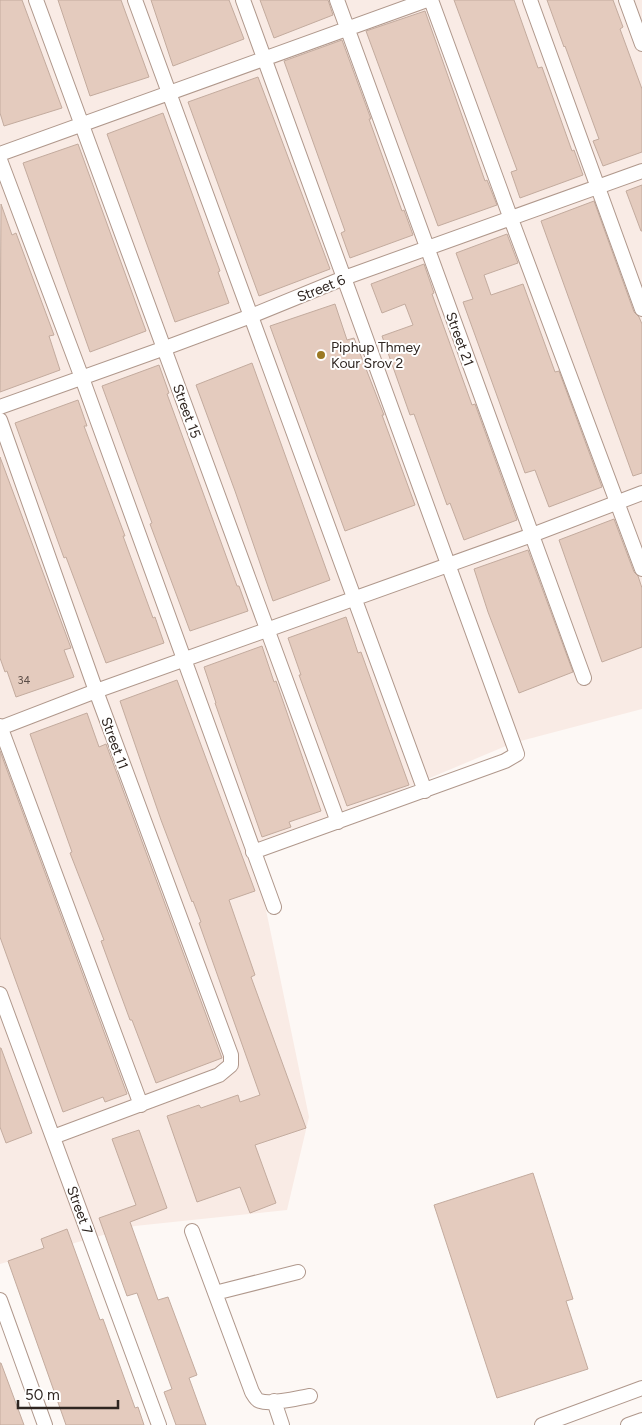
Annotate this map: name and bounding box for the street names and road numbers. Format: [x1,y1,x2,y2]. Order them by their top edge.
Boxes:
street label: Street 6 [295,271,348,306]
street label: Street 21 [442,310,477,369]
street label: Street 15 [169,382,204,441]
street label: Street 11 [97,715,132,772]
street label: Street 7 [63,1184,96,1237]

